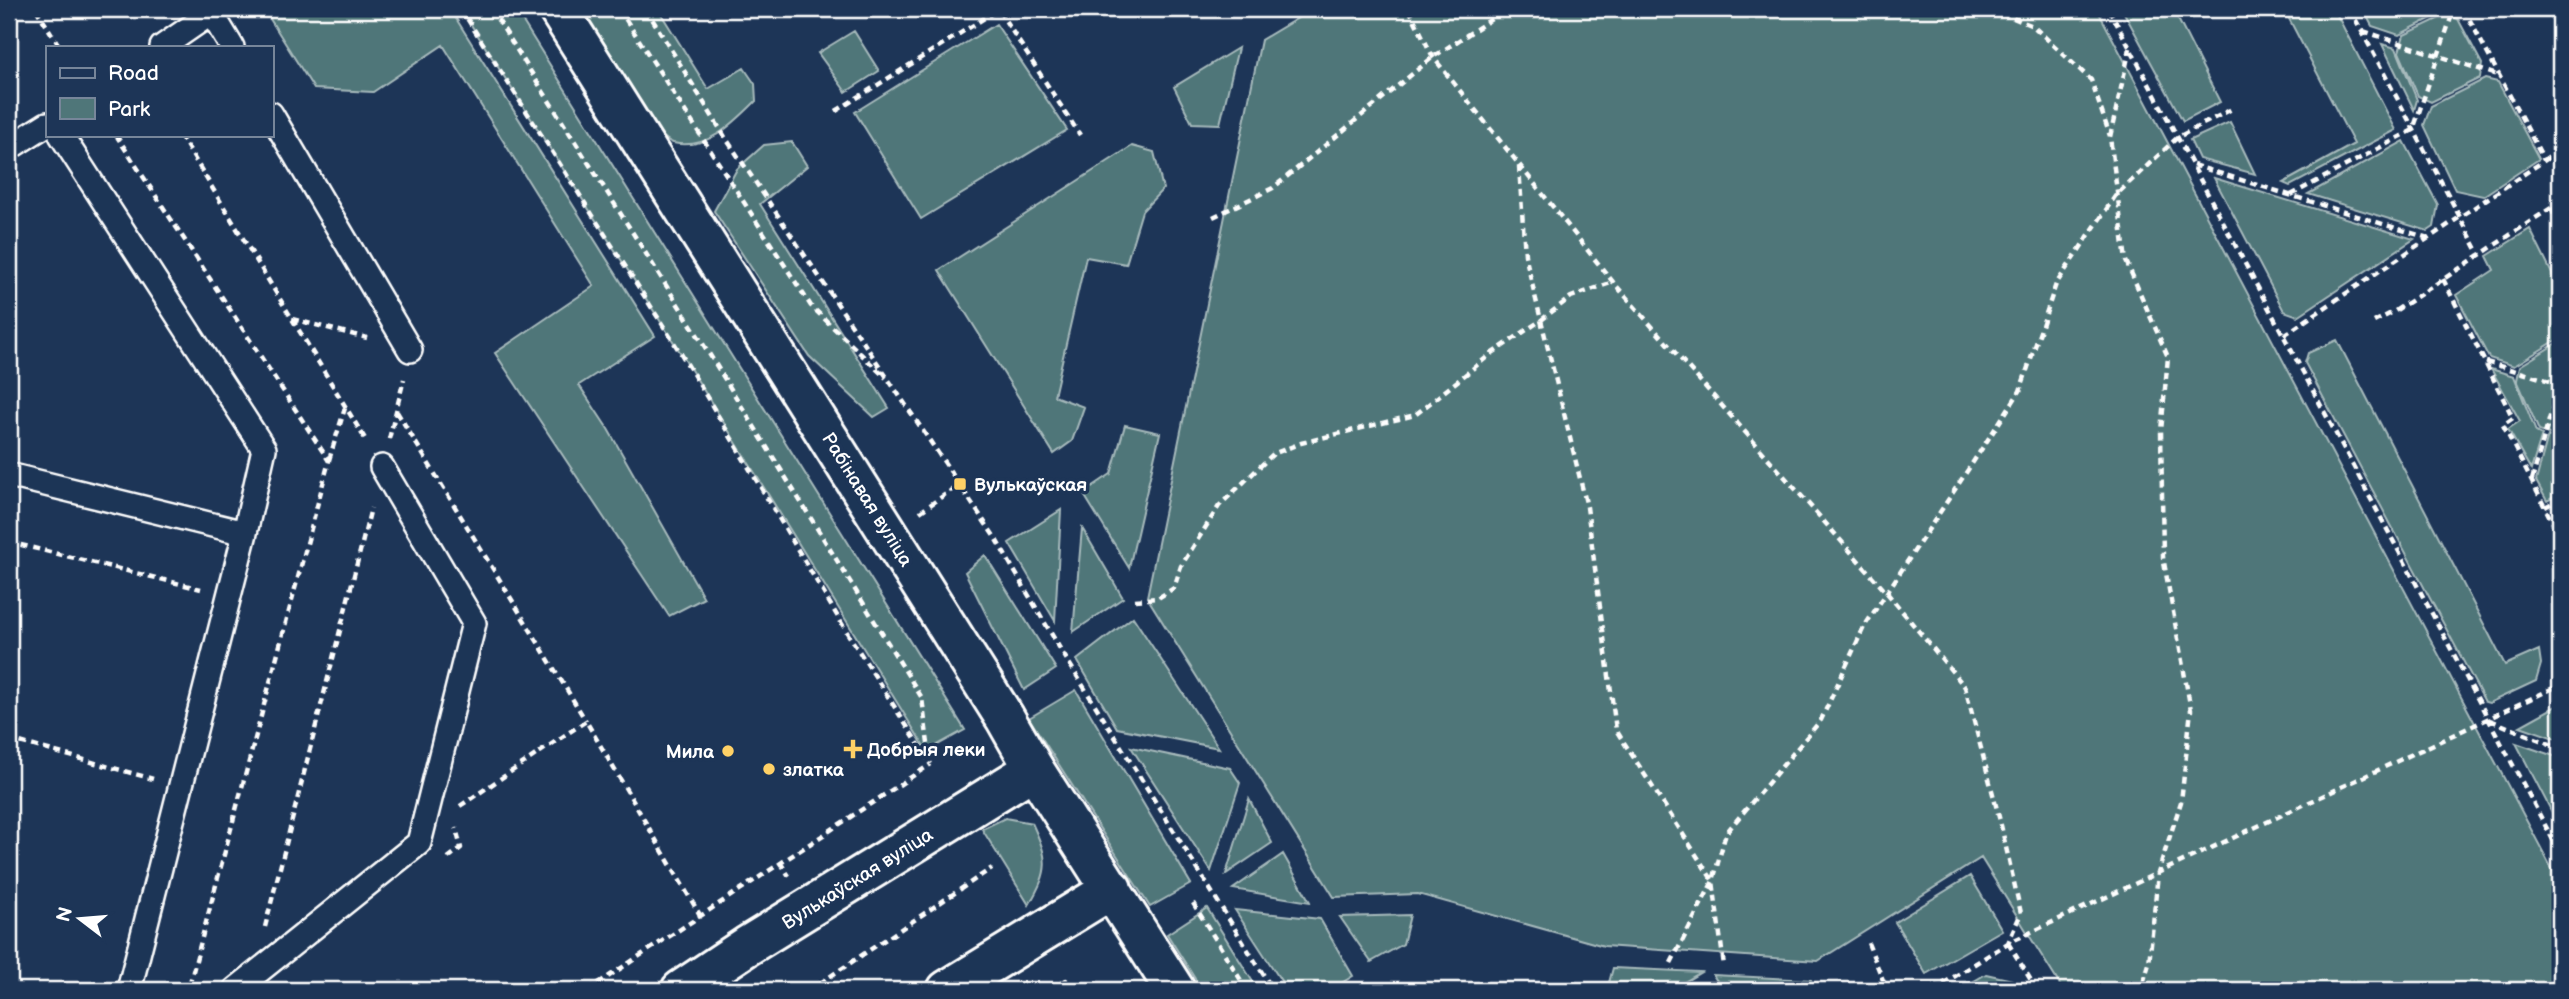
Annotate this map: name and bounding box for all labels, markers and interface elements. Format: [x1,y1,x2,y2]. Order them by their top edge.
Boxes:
legend [46,46,273,136]
text: Road [108,61,159,86]
text: Park [108,97,151,122]
street label: Рабінавая вуліца [816,429,917,571]
place label: Вулькаўская [974,474,1087,497]
marker: Вулькаўская [952,476,968,492]
place label: Добрыя леки [867,739,985,762]
place label: Мила [666,741,715,764]
marker: Добрыя леки [845,741,861,757]
marker: Мила [720,743,736,759]
place label: златка [783,759,845,782]
marker: златка [761,761,777,777]
street label: Вулькаўская вуліца [778,824,937,935]
north arrow [46,884,116,954]
text: N [52,905,78,925]

